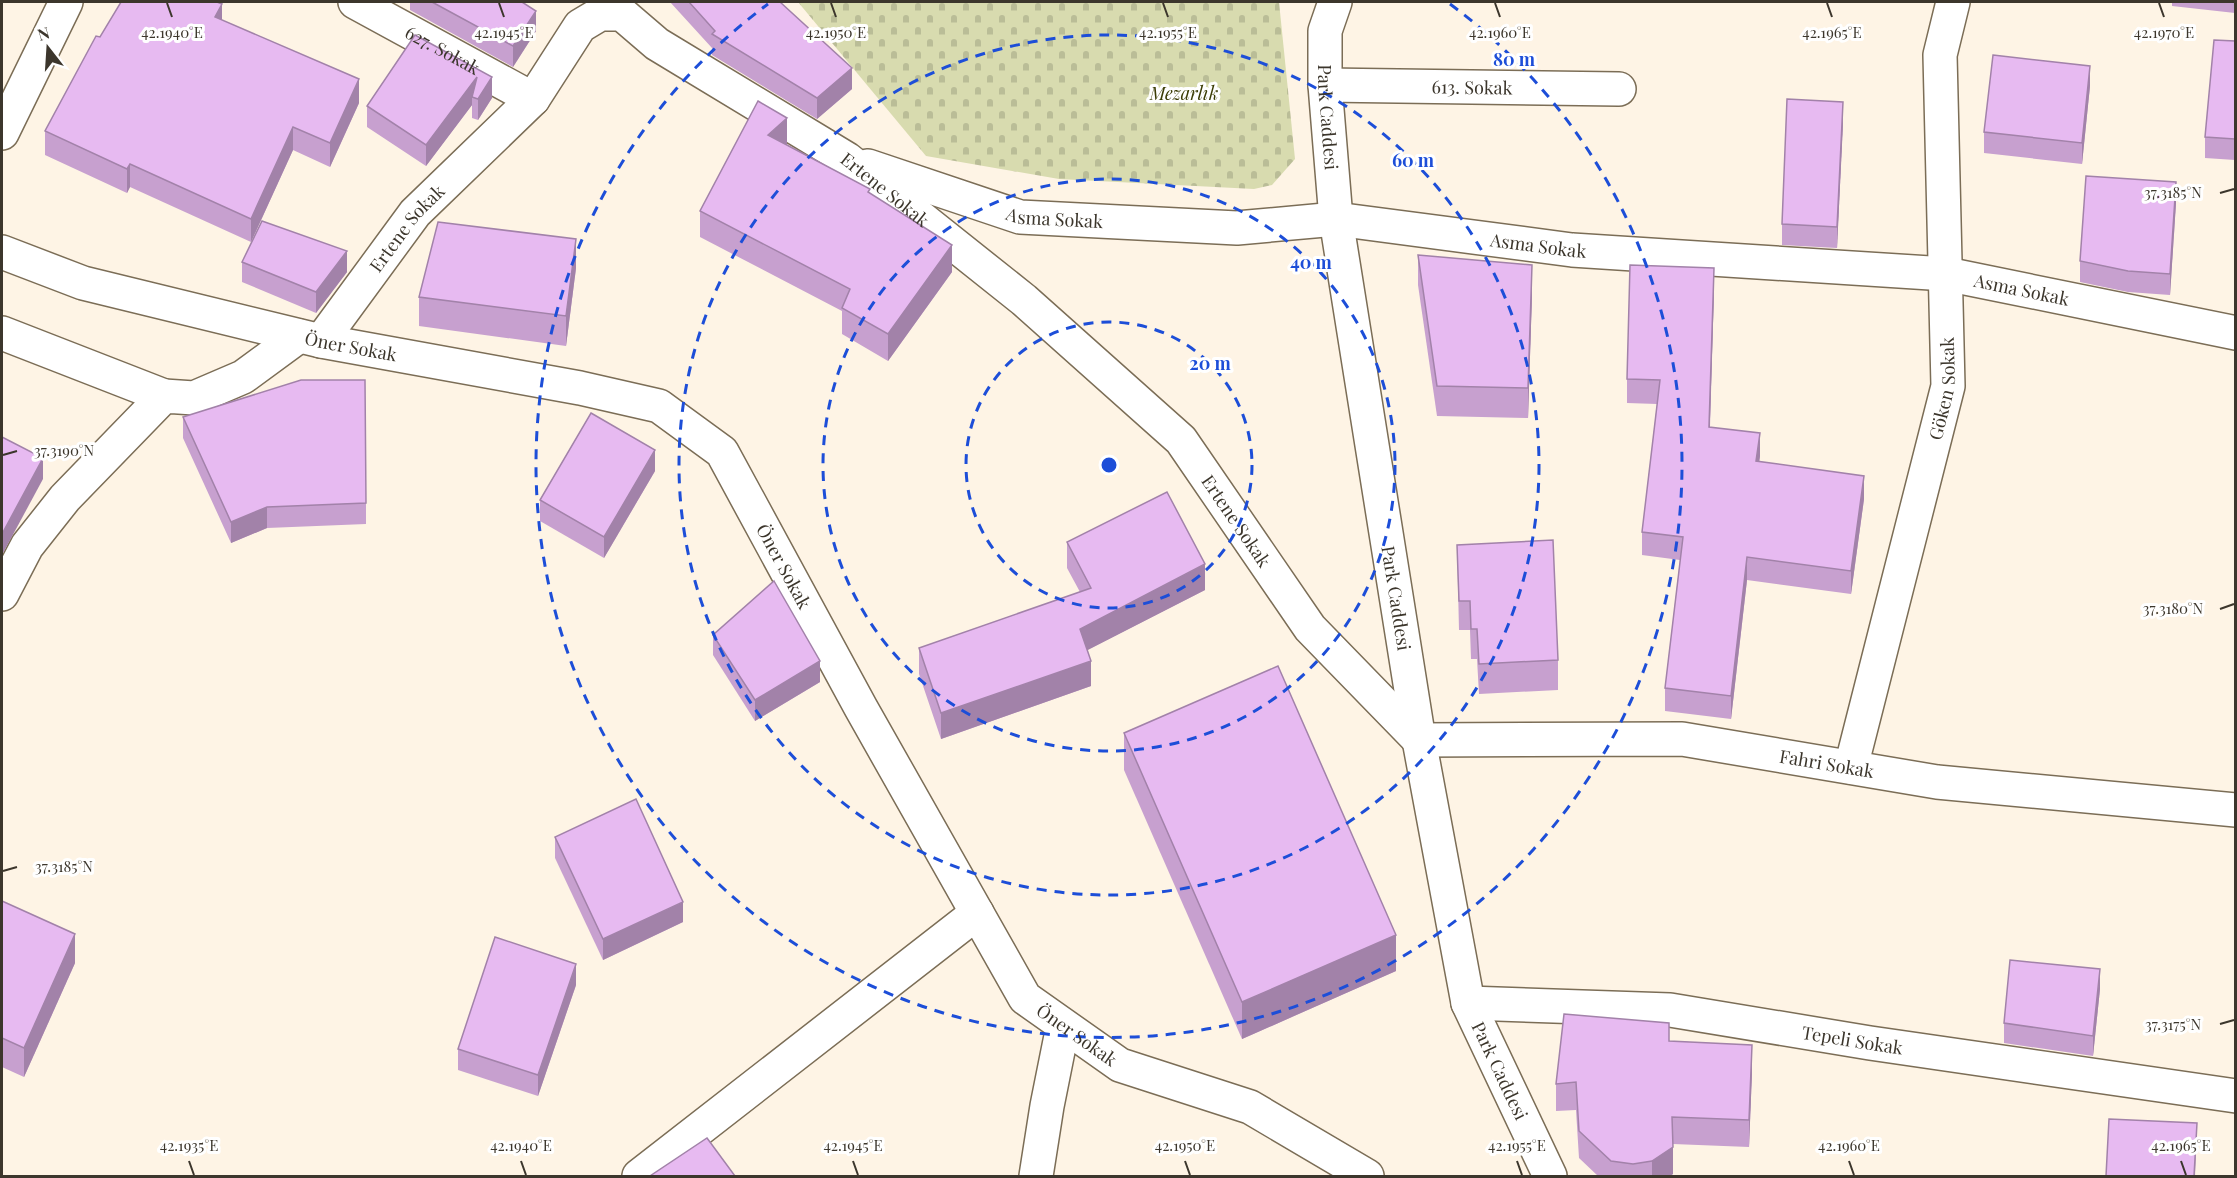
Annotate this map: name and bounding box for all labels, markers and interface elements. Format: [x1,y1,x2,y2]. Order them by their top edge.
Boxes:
north arrow [18,18,78,78]
street label: 627. Sokak [401,20,484,80]
text: N [35,21,52,45]
text: 42.1940°E [141,22,203,42]
text: 42.1945°E [474,22,534,42]
text: 42.1950°E [806,22,866,42]
text: 42.1955°E [1139,22,1197,42]
text: 42.1960°E [1469,22,1531,42]
text: 42.1965°E [1802,22,1862,42]
text: 42.1970°E [2134,22,2194,42]
text: 80 m [1493,47,1536,71]
street label: Park Caddesi [1313,64,1344,171]
street label: 613. Sokak [1431,74,1513,100]
park label: Mezarlık [1149,81,1218,105]
street label: Ertene Sokak [836,147,934,232]
text: 60 m [1392,148,1435,172]
street label: Ertene Sokak [364,179,450,277]
text: 37.3185°N [2144,182,2202,202]
street label: Asma Sokak [1002,201,1104,233]
street label: Asma Sokak [1488,227,1587,263]
text: 40 m [1290,250,1333,274]
street label: Asma Sokak [1971,268,2071,311]
street label: Öner Sokak [302,325,399,367]
street label: Göken Sokak [1923,337,1960,442]
text: 20 m [1189,351,1231,375]
text: 37.3190°N [34,440,94,460]
centre of rings [1099,455,1119,475]
street label: Ertene Sokak [1196,470,1277,572]
street label: Öner Sokak [751,520,817,613]
street label: Park Caddesi [1376,544,1417,652]
text: 37.3180°N [2143,598,2204,618]
street label: Fahri Sokak [1778,744,1876,783]
text: 37.3185°N [35,856,93,876]
street label: Öner Sokak [1032,998,1122,1071]
text: 37.3175°N [2145,1014,2201,1034]
street label: Park Caddesi [1466,1018,1534,1124]
street label: Tepeli Sokak [1800,1020,1905,1060]
text: 42.1935°E [160,1135,218,1155]
text: 42.1940°E [490,1135,552,1155]
text: 42.1945°E [823,1135,883,1155]
text: 42.1950°E [1155,1135,1215,1155]
text: 42.1955°E [1488,1135,1546,1155]
text: 42.1960°E [1818,1135,1880,1155]
text: 42.1965°E [2151,1135,2211,1155]

